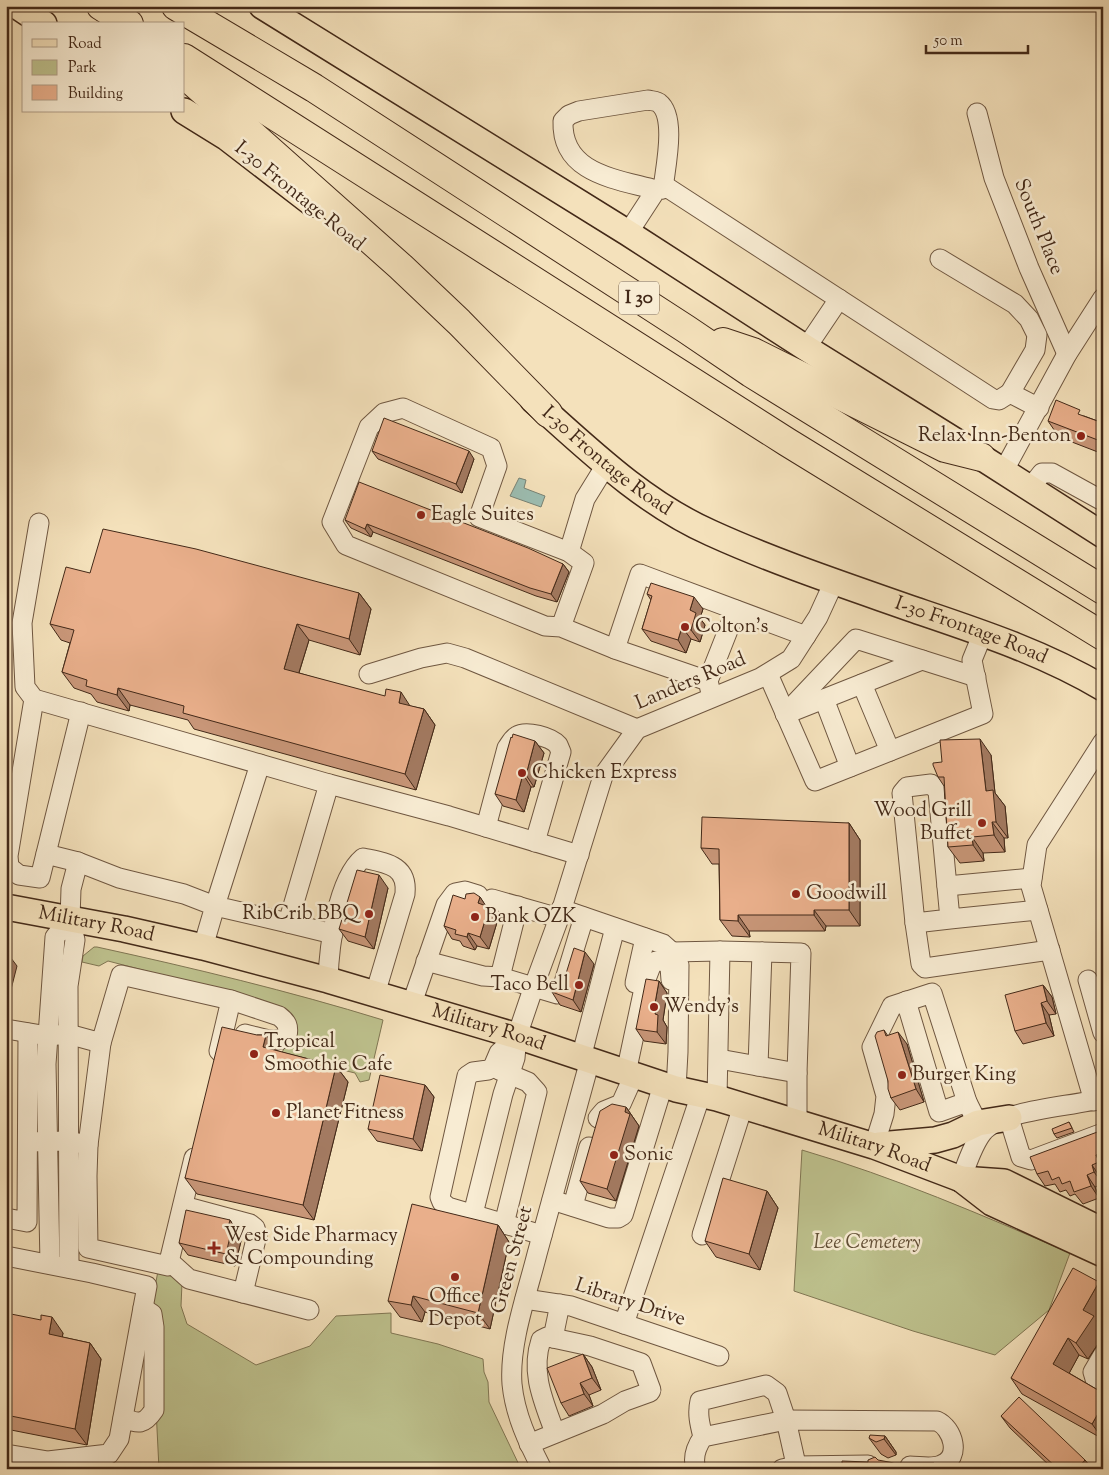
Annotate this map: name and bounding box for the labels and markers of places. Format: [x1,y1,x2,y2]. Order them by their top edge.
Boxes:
place label: Relax Inn-Benton [918,422,1071,451]
marker: Relax Inn-Benton [1075,430,1087,442]
place label: Eagle Suites [431,501,534,530]
marker: Eagle Suites [415,509,427,521]
place label: Colton's [695,613,768,642]
marker: Colton's [679,621,691,633]
place label: Chicken Express [532,759,677,788]
marker: Chicken Express [516,767,528,779]
place label: Wood Grill Buffet [874,797,972,849]
marker: Wood Grill Buffet [976,817,988,829]
place label: Goodwill [806,880,888,909]
marker: Goodwill [790,888,802,900]
place label: RibCrib BBQ [242,900,361,929]
place label: Bank OZK [485,903,577,932]
marker: RibCrib BBQ [363,908,375,920]
marker: Bank OZK [469,911,481,923]
place label: Taco Bell [491,971,569,1000]
marker: Taco Bell [573,979,585,991]
place label: Wendy's [664,993,739,1022]
marker: Wendy's [648,1001,660,1013]
place label: Tropical Smoothie Cafe [264,1028,393,1080]
marker: Tropical Smoothie Cafe [248,1048,260,1060]
place label: Burger King [912,1061,1016,1090]
marker: Burger King [896,1069,908,1081]
place label: Planet Fitness [286,1099,404,1128]
marker: Planet Fitness [270,1107,282,1119]
place label: Sonic [624,1141,673,1170]
marker: Sonic [608,1149,620,1161]
place label: West Side Pharmacy & Compounding [224,1222,398,1274]
marker: West Side Pharmacy & Compounding [208,1242,220,1254]
marker: Office Depot [449,1271,461,1283]
place label: Office Depot [428,1283,482,1335]

